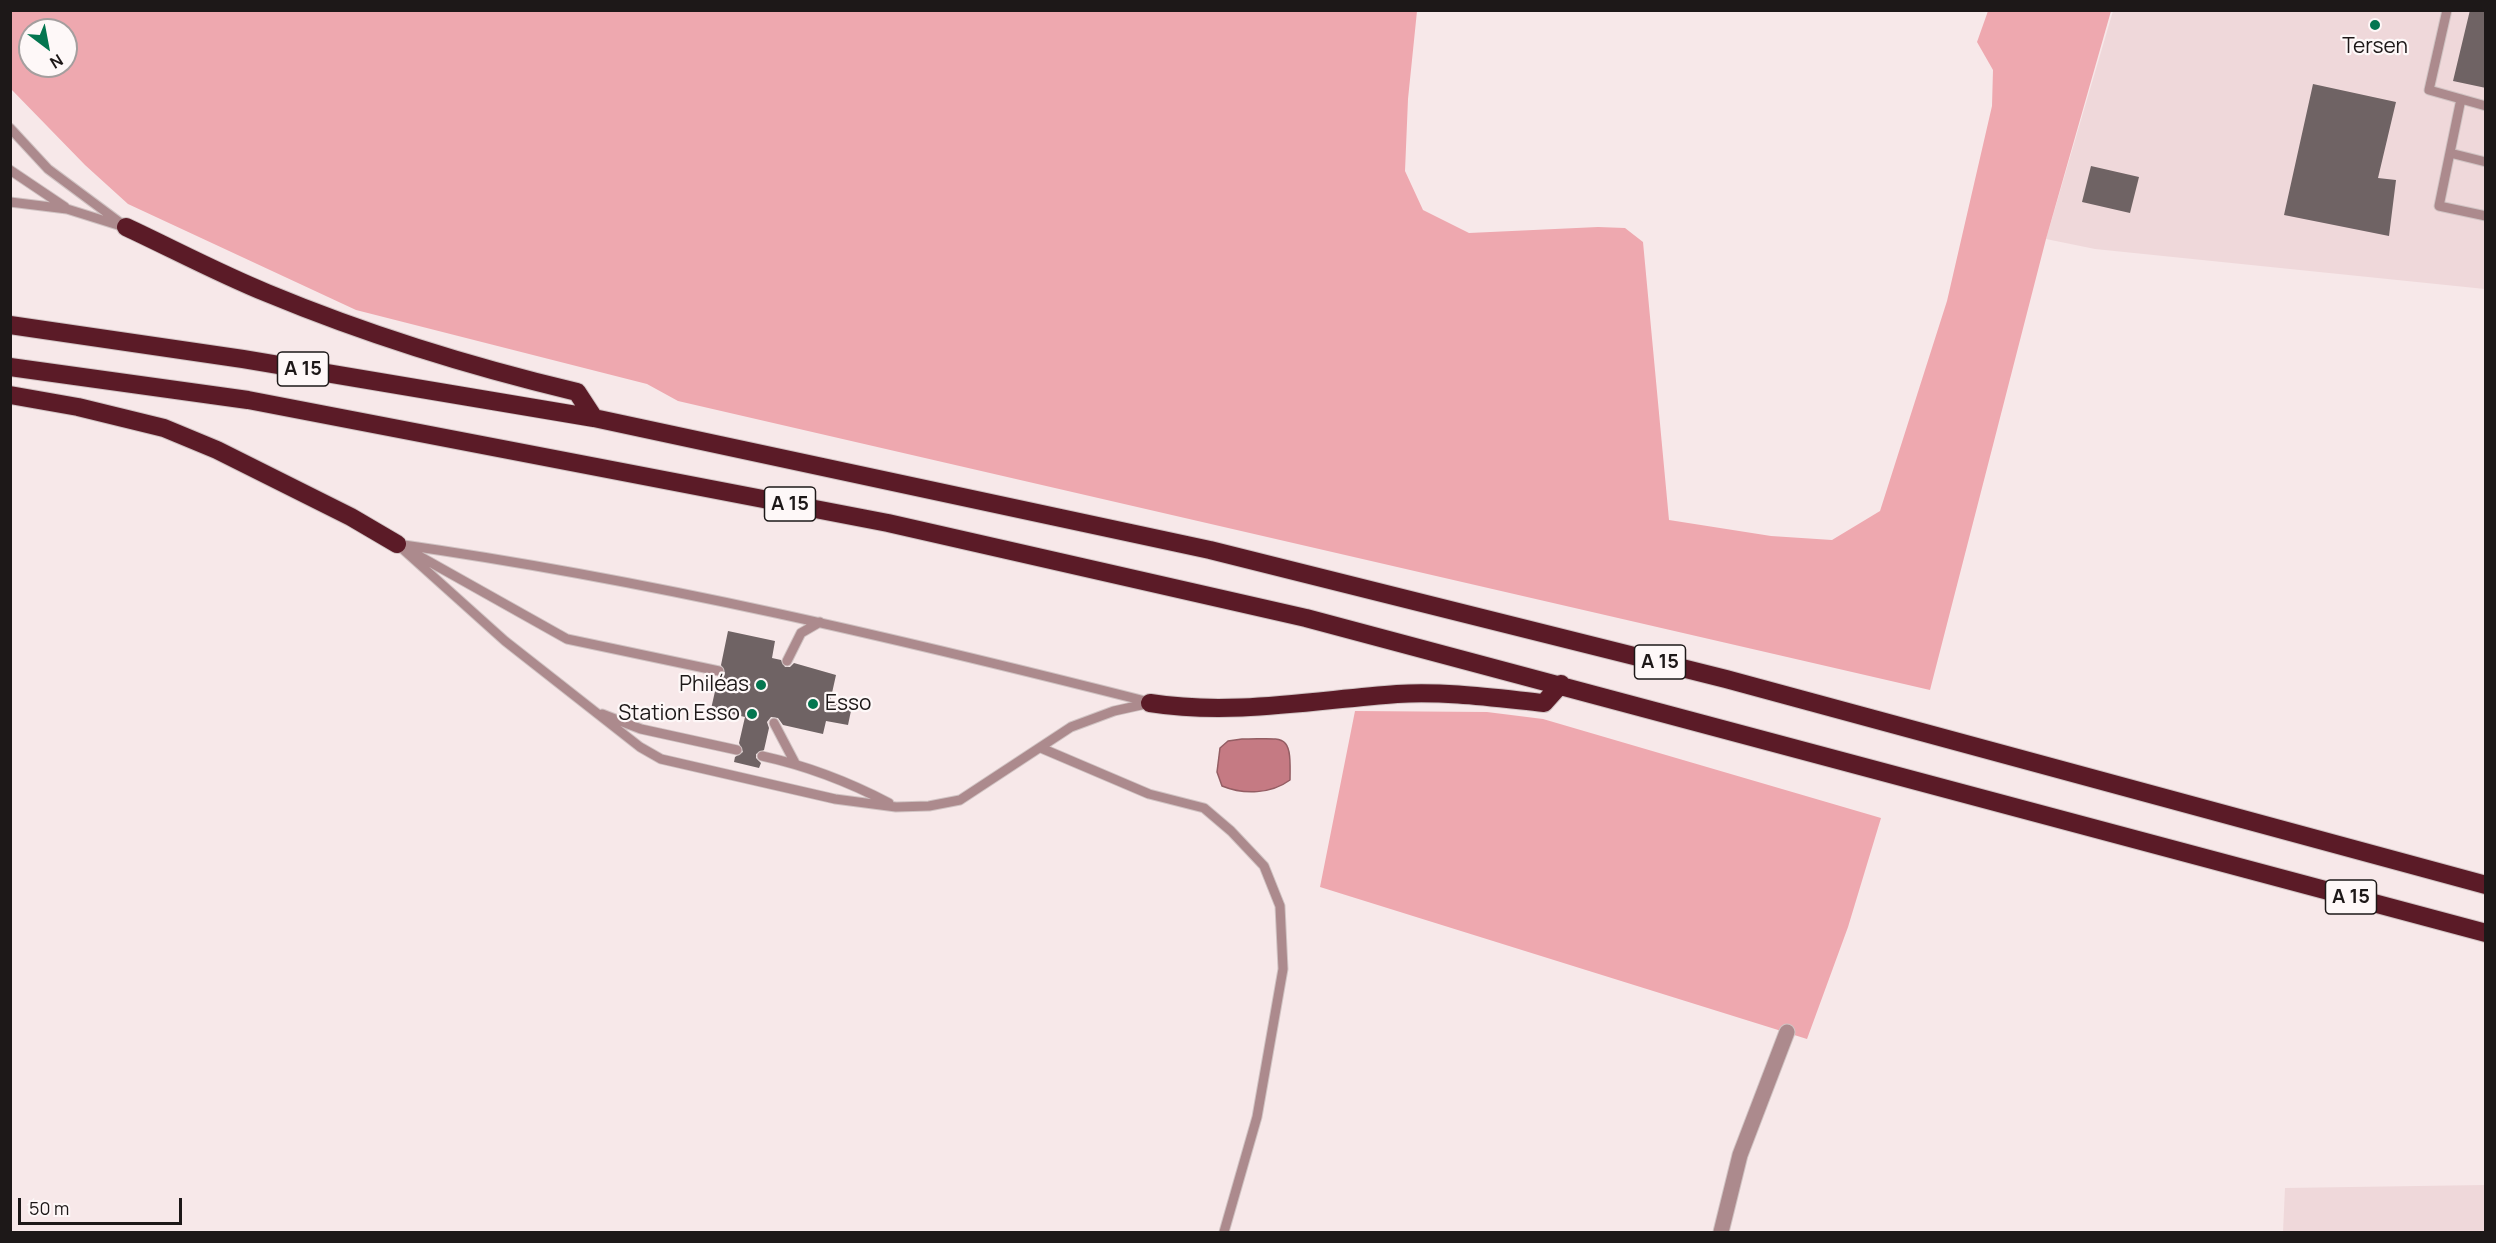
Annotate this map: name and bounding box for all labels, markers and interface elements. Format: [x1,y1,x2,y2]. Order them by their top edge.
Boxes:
north arrow [18,18,78,78]
marker: Tersen [2368,18,2382,32]
place label: Tersen [2342,34,2408,60]
text: N [46,49,67,74]
road number: A 15 [278,352,328,386]
road number: A 15 [764,487,816,521]
road number: A 15 [1634,645,1686,679]
place label: Philéas [679,672,749,698]
marker: Philéas [754,678,768,692]
place label: Esso [825,691,871,717]
marker: Esso [806,697,820,711]
place label: Station Esso [618,701,740,727]
marker: Station Esso [745,707,759,721]
road number: A 15 [2326,880,2376,914]
scale bar [21,1186,184,1224]
text: 50 m [29,1196,69,1220]

